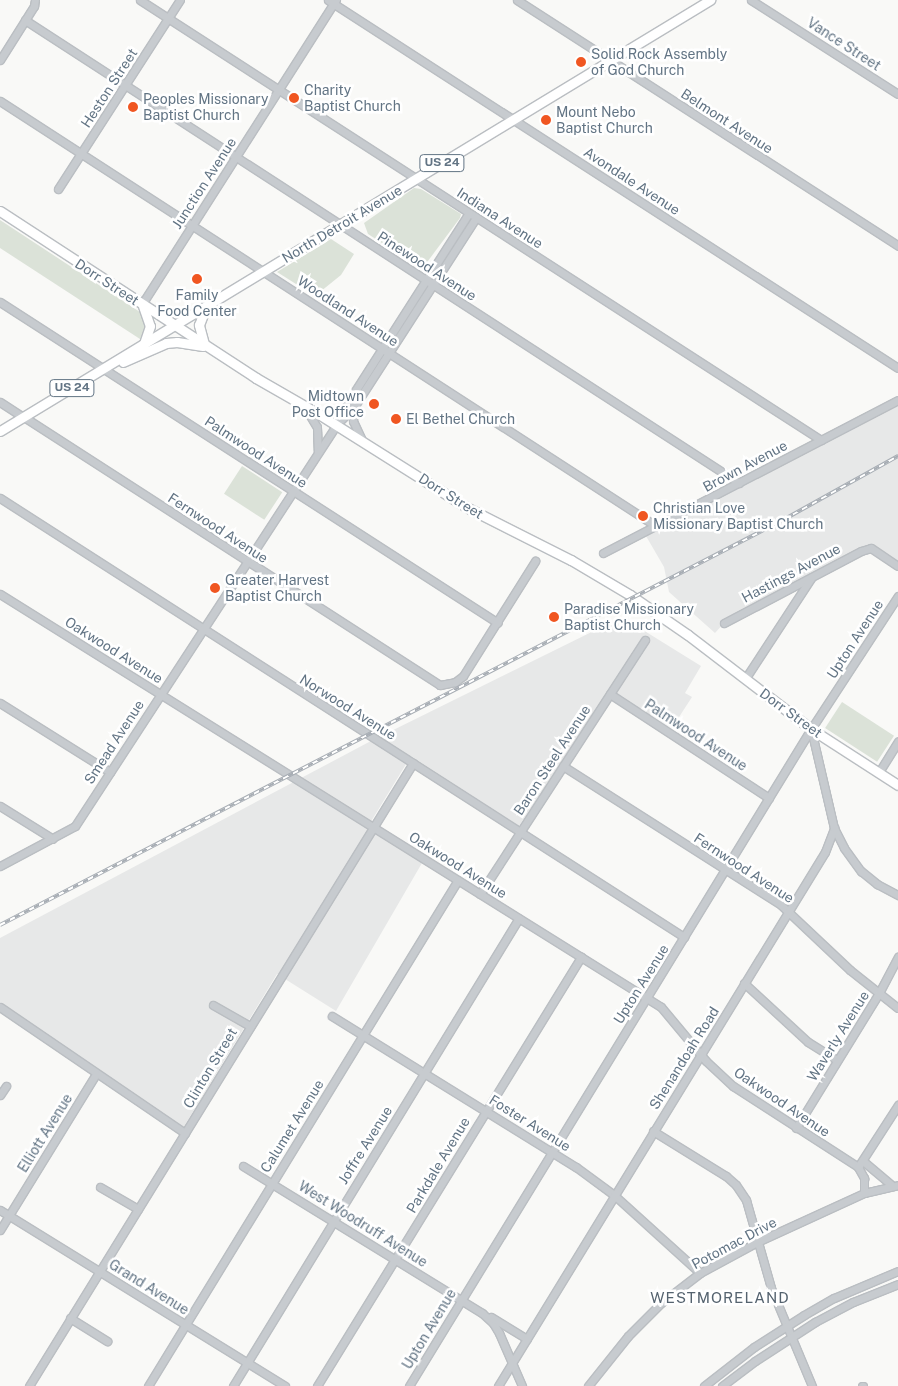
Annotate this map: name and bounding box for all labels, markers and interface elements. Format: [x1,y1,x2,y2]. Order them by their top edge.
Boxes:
street label: Vance Street [804,14,884,74]
street label: Heston Street [77,45,141,131]
place label: Solid Rock Assembly of God Church [591,46,727,78]
marker: Solid Rock Assembly of God Church [575,56,587,68]
place label: Charity Baptist Church [304,82,401,114]
street label: Belmont Avenue [678,85,776,157]
place label: Peoples Missionary Baptist Church [143,91,269,124]
marker: Charity Baptist Church [288,92,300,104]
marker: Peoples Missionary Baptist Church [127,101,139,113]
place label: Mount Nebo Baptist Church [556,104,653,136]
marker: Mount Nebo Baptist Church [540,114,552,126]
street label: Junction Avenue [168,134,240,232]
street label: Avondale Avenue [581,144,683,218]
road number: US 24 [418,154,466,172]
street label: North Detroit Avenue [279,182,405,266]
street label: Indiana Avenue [454,184,546,252]
street label: Pinewood Avenue [374,228,480,304]
street label: Dorr Street [72,255,142,309]
street label: Woodland Avenue [294,272,402,350]
marker: Family Food Center [191,273,203,285]
place label: Family Food Center [157,287,237,320]
road number: US 24 [48,378,96,398]
place label: Midtown Post Office [292,388,364,421]
marker: Midtown Post Office [368,398,380,410]
place label: El Bethel Church [406,411,515,427]
street label: Palmwood Avenue [202,413,310,491]
marker: El Bethel Church [390,413,402,425]
street label: Brown Avenue [700,437,790,495]
street label: Dorr Street [416,470,486,522]
street label: Fernwood Avenue [165,489,271,567]
place label: Christian Love Missionary Baptist Church [653,500,823,532]
marker: Christian Love Missionary Baptist Church [637,510,649,522]
street label: Hastings Avenue [739,540,843,606]
place label: Greater Harvest Baptist Church [225,572,329,604]
marker: Greater Harvest Baptist Church [209,582,221,594]
street label: Upton Avenue [823,596,887,682]
place label: Paradise Missionary Baptist Church [564,601,694,634]
marker: Paradise Missionary Baptist Church [548,611,560,623]
street label: Oakwood Avenue [62,613,166,687]
street label: Norwood Avenue [297,671,399,743]
street label: Dorr Street [757,685,825,741]
street label: Palmwood Avenue [642,696,750,774]
street label: Smead Avenue [81,697,147,787]
street label: Baron Steel Avenue [510,702,594,818]
street label: Oakwood Avenue [406,828,510,902]
street label: Fernwood Avenue [691,829,797,907]
street label: Upton Avenue [610,941,672,1027]
street label: Waverly Avenue [803,988,873,1084]
street label: Shenandoah Road [646,1004,722,1112]
street label: Clinton Street [179,1025,241,1111]
street label: Oakwood Avenue [731,1064,833,1140]
street label: Calumet Avenue [257,1077,327,1175]
street label: Elliott Avenue [14,1091,76,1175]
street label: Foster Avenue [486,1091,574,1155]
street label: Joffre Avenue [334,1103,396,1187]
street label: Parkdale Avenue [403,1114,473,1216]
street label: West Woodruff Avenue [295,1177,431,1271]
street label: Potomac Drive [689,1214,779,1272]
street label: Grand Avenue [106,1256,192,1318]
street label: Upton Avenue [398,1286,460,1372]
district label: WESTMORELAND [649,1289,791,1307]

